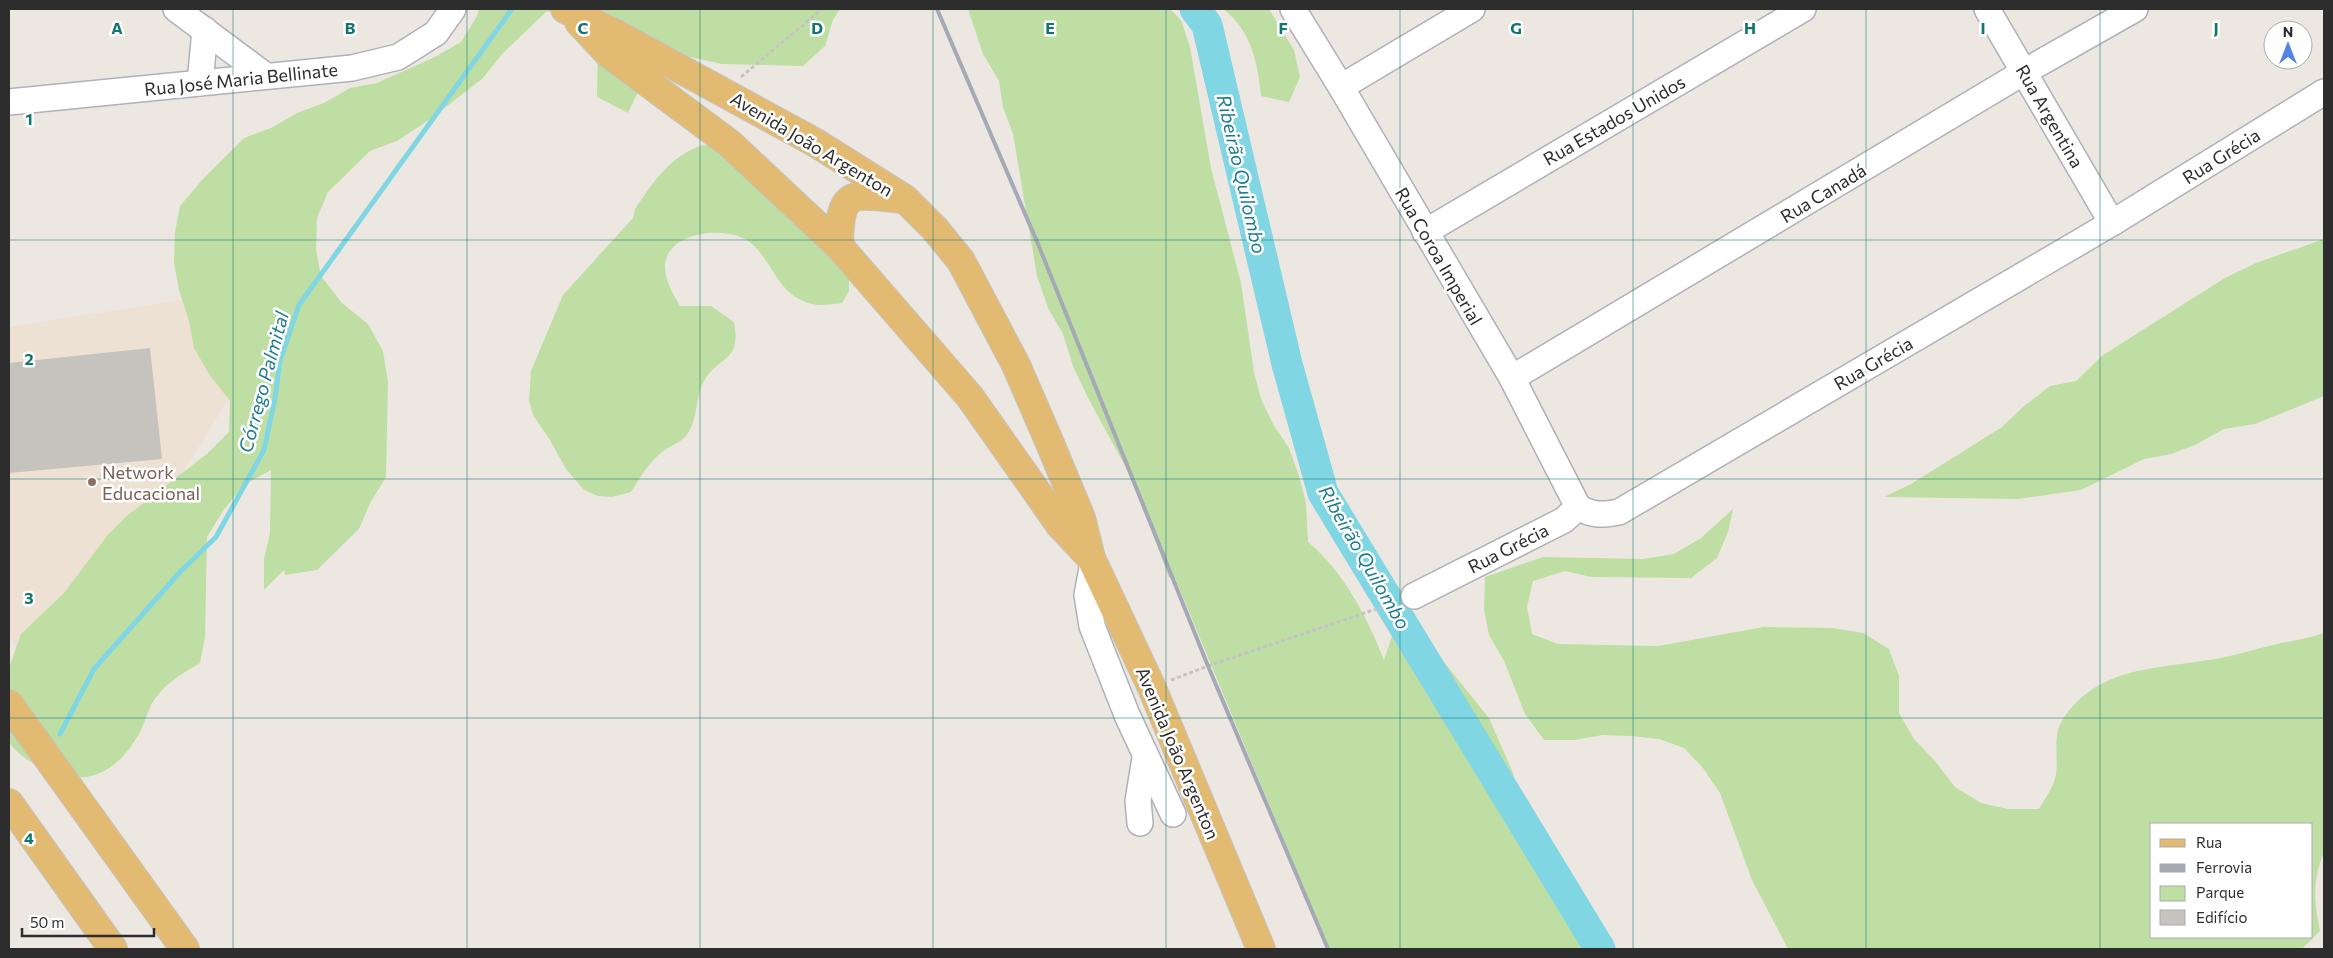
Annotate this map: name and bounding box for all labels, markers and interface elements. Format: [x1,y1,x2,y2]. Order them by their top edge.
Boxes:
text: A [111,18,123,37]
text: B [345,18,356,37]
text: C [578,18,589,37]
text: D [811,18,823,37]
text: E [1045,18,1055,37]
text: F [1278,18,1288,37]
text: G [1510,18,1522,37]
text: H [1744,18,1756,37]
text: I [1980,18,1986,37]
text: J [2213,18,2219,37]
north arrow [2263,20,2313,70]
text: N [2283,23,2293,40]
street label: Rua José Maria Bellinate [143,58,339,100]
street label: Rua Argentina [2012,60,2088,172]
street label: Rua Estados Unidos [1539,70,1689,170]
street label: Avenida João Argenton [727,87,897,201]
water label: Ribeirão Quilombo [1213,92,1271,256]
text: 1 [25,109,33,128]
street label: Rua Grécia [2178,124,2264,188]
street label: Rua Canadá [1776,159,1870,227]
street label: Rua Coroa Imperial [1391,183,1487,329]
water label: Córrego Palmital [233,308,293,455]
street label: Rua Grécia [1830,332,1916,394]
text: 2 [24,349,34,368]
place label: Network Educacional [102,461,200,504]
marker: Network Educacional [86,476,98,488]
water label: Ribeirão Quilombo [1314,481,1416,633]
street label: Rua Grécia [1464,518,1552,578]
text: 3 [24,588,34,607]
street label: Avenida João Argenton [1132,663,1224,843]
legend [2150,823,2313,938]
text: 4 [24,828,34,847]
text: Rua [2196,833,2222,851]
text: Ferrovia [2196,858,2252,876]
text: Parque [2196,883,2244,901]
scale bar [22,906,155,938]
text: Edifício [2196,908,2247,926]
text: 50 m [30,913,64,931]

